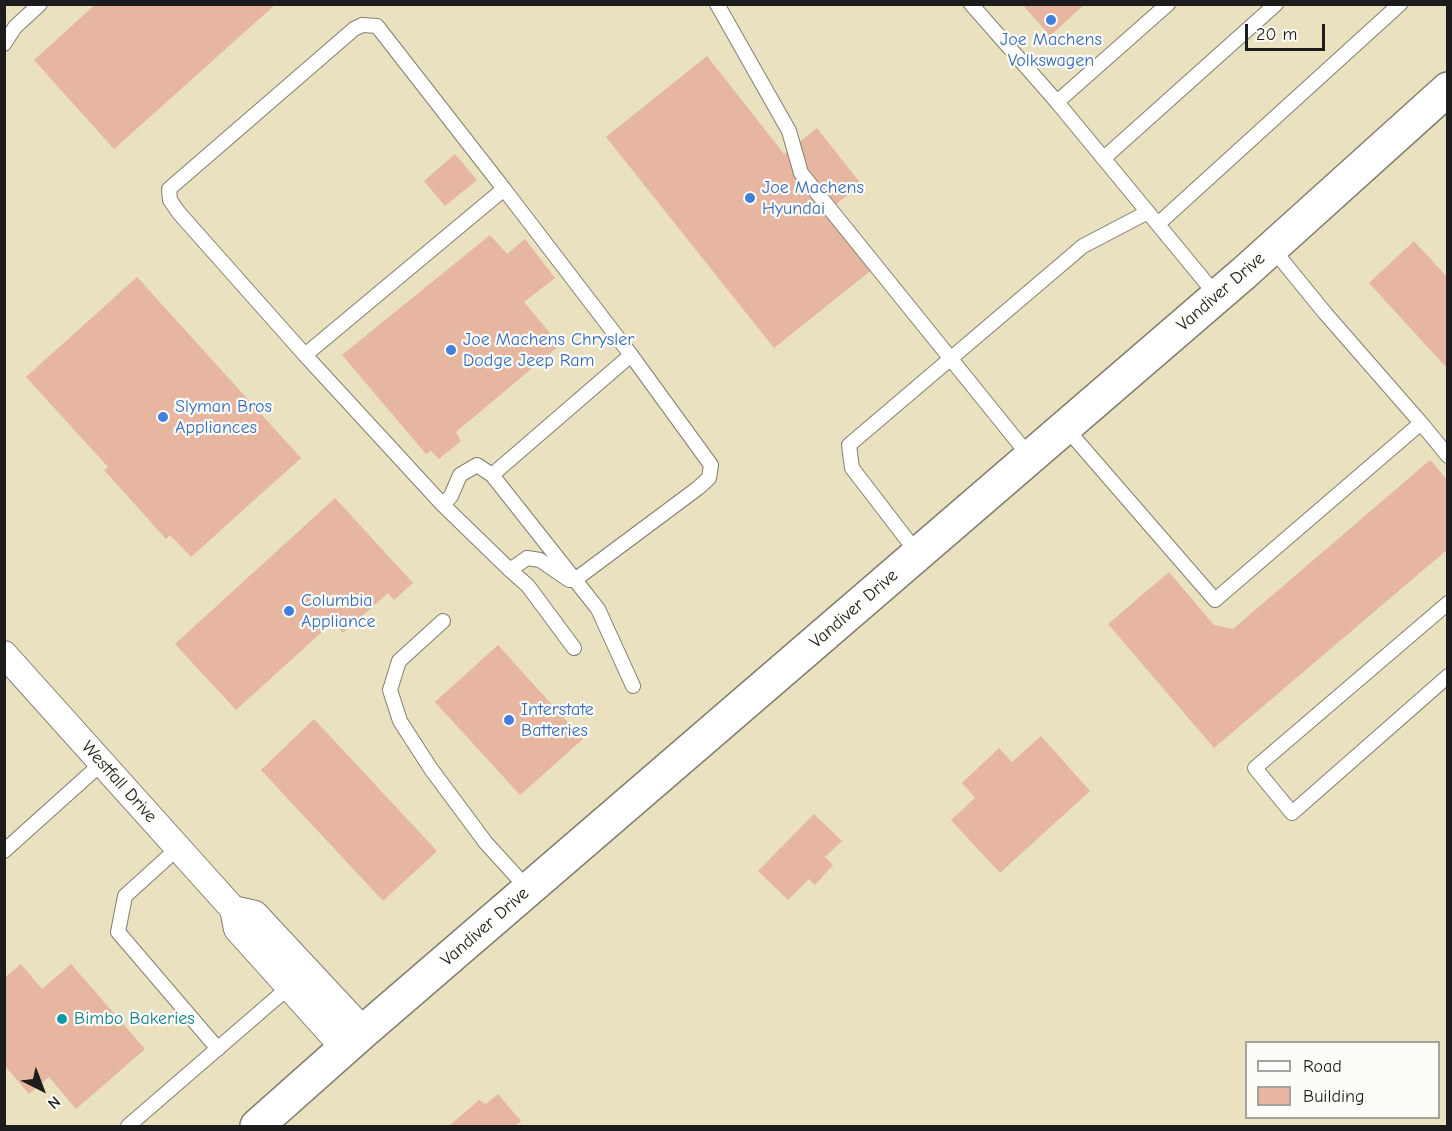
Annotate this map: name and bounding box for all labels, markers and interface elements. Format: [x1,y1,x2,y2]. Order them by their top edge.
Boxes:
scale bar [1248,12,1328,50]
marker: Joe Machens Volkswagen [1044,13,1058,27]
text: 20 m [1256,24,1297,45]
place label: Joe Machens Volkswagen [1000,29,1102,72]
place label: Joe Machens Hyundai [762,177,864,219]
marker: Joe Machens Hyundai [743,191,757,205]
street label: Vandiver Drive [1173,248,1269,336]
place label: Joe Machens Chrysler Dodge Jeep Ram [463,329,634,372]
marker: Joe Machens Chrysler Dodge Jeep Ram [444,343,458,357]
place label: Slyman Bros Appliances [175,396,272,438]
marker: Slyman Bros Appliances [156,410,170,424]
street label: Vandiver Drive [806,565,902,653]
place label: Columbia Appliance [301,590,376,632]
marker: Columbia Appliance [282,604,296,618]
place label: Interstate Batteries [521,699,594,742]
marker: Interstate Batteries [502,713,516,727]
street label: Westfall Drive [77,737,161,827]
street label: Vandiver Drive [437,883,533,971]
place label: Bimbo Bakeries [74,1008,195,1030]
marker: Bimbo Bakeries [55,1012,69,1026]
legend [1245,1041,1440,1119]
text: Road [1303,1056,1342,1077]
north arrow [12,1059,72,1119]
text: Building [1303,1086,1365,1107]
text: N [44,1092,64,1113]

